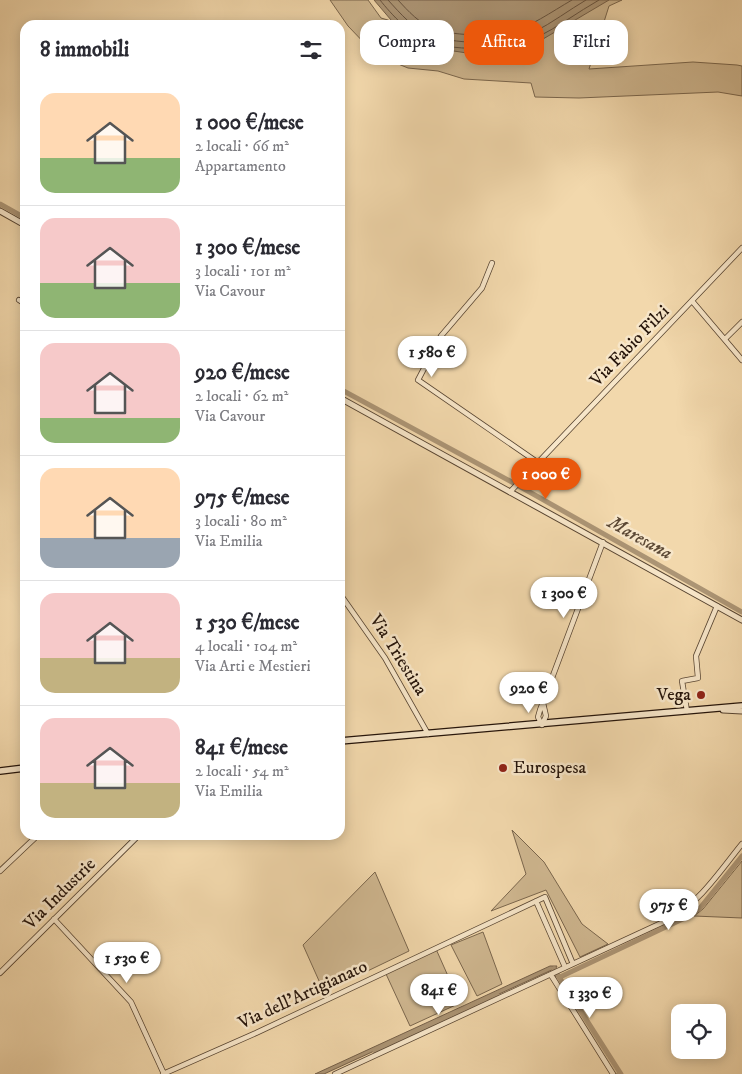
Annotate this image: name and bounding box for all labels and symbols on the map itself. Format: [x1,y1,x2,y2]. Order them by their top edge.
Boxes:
street label: Via Fabio Filzi [585,301,674,392]
pin: 1 580 € [386,336,478,378]
pin: 1 000 € [500,458,592,500]
water label: Maresana [602,510,676,565]
pin: 1 300 € [518,576,610,619]
street label: Via Triestina [364,610,432,700]
pin: 920 € [494,672,564,714]
place label: Vega [656,684,691,706]
marker: Vega [695,689,707,701]
place label: Eurospesa [513,757,586,779]
marker: Eurospesa [497,762,509,774]
street label: Via Industrie [19,854,100,935]
pin: 975 € [634,888,704,931]
pin: 1 530 € [81,942,173,984]
street label: Via dell'Artigianato [234,955,371,1035]
pin: 841 € [404,974,474,1016]
pin: 1 330 € [544,976,636,1019]

